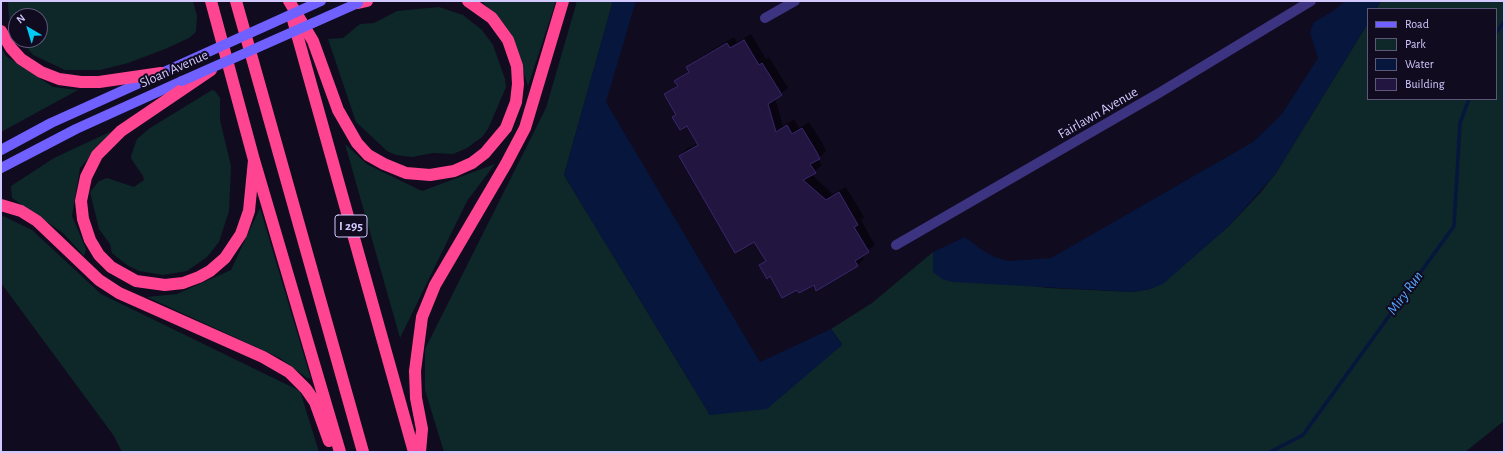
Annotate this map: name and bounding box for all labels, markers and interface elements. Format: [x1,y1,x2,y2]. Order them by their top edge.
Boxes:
north arrow [8,8,48,48]
legend [1367,8,1497,100]
text: N [15,12,27,26]
text: Road [1405,18,1429,30]
text: Park [1405,38,1426,50]
street label: Sloan Avenue [137,46,211,92]
text: Water [1405,58,1434,70]
text: Building [1405,78,1445,90]
street label: Fairlawn Avenue [1055,83,1141,143]
road number: I 295 [335,215,367,237]
water label: Miry Run [1383,268,1427,318]

